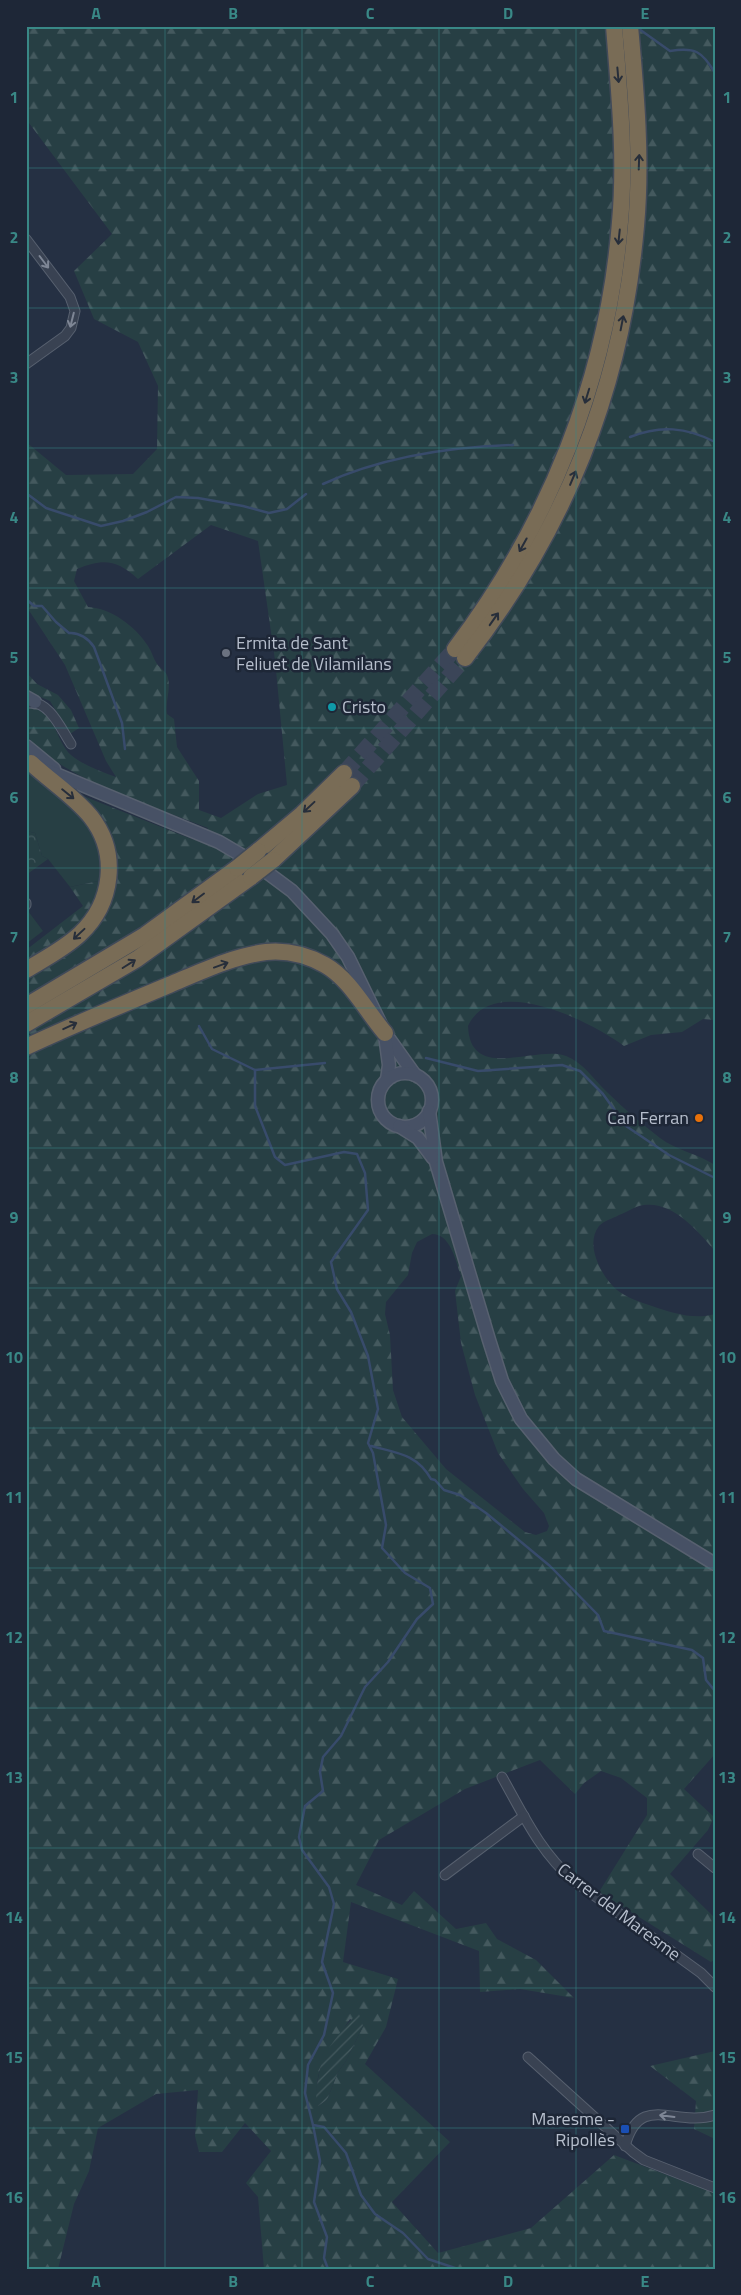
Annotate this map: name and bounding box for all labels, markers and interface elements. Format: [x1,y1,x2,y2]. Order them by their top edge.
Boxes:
text: A [91,1,101,25]
text: B [228,1,238,25]
text: C [366,1,375,25]
text: D [503,1,513,25]
text: E [641,1,650,25]
one-way arrow [613,67,623,83]
text: 1 [10,85,18,109]
text: 1 [723,85,731,109]
one-way arrow [634,154,643,170]
text: 2 [10,225,18,249]
text: 2 [723,225,731,249]
one-way arrow [614,229,624,245]
one-way arrow [39,255,49,269]
one-way arrow [67,312,76,328]
one-way arrow [617,316,627,332]
text: 3 [10,365,18,389]
text: 3 [723,365,731,389]
one-way arrow [581,388,591,404]
one-way arrow [569,471,579,486]
text: 4 [10,505,19,529]
text: 4 [723,505,732,529]
one-way arrow [518,537,527,552]
one-way arrow [489,613,499,627]
place label: Ermita de Sant Feliuet de Vilamilans [236,629,392,677]
text: 5 [10,645,19,669]
text: 5 [723,645,732,669]
marker: Ermita de Sant Feliuet de Vilamilans [220,647,232,659]
place label: Cristo [342,693,386,720]
marker: Cristo [326,701,338,713]
text: 6 [10,785,19,809]
text: 6 [723,785,732,809]
one-way arrow [61,789,74,800]
one-way arrow [303,801,316,813]
one-way arrow [191,893,205,903]
text: 7 [10,925,18,949]
text: 7 [723,925,731,949]
one-way arrow [73,928,86,940]
one-way arrow [122,959,136,969]
one-way arrow [213,960,228,969]
one-way arrow [63,1021,78,1031]
text: 8 [10,1065,19,1089]
text: 8 [723,1065,732,1089]
place label: Can Ferran [607,1104,689,1131]
marker: Can Ferran [693,1112,705,1124]
text: 9 [10,1205,19,1229]
text: 9 [723,1205,732,1229]
text: 10 [5,1345,23,1369]
text: 10 [718,1345,736,1369]
text: 11 [5,1485,23,1509]
text: 11 [718,1485,736,1509]
text: 12 [5,1625,23,1649]
text: 12 [718,1625,736,1649]
text: 13 [5,1765,23,1789]
text: 13 [718,1765,736,1789]
street label: Carrer del Maresme [552,1856,687,1967]
text: 14 [5,1905,23,1929]
text: 14 [718,1905,736,1929]
text: 15 [5,2045,23,2069]
text: 15 [718,2045,736,2069]
place label: Maresme - Ripollès [531,2105,615,2153]
one-way arrow [659,2111,675,2121]
marker: Maresme - Ripollès [619,2123,631,2135]
text: 16 [5,2185,23,2209]
text: 16 [718,2185,736,2209]
text: A [91,2269,101,2293]
text: B [228,2269,238,2293]
text: C [366,2269,375,2293]
text: D [503,2269,513,2293]
text: E [641,2269,650,2293]

